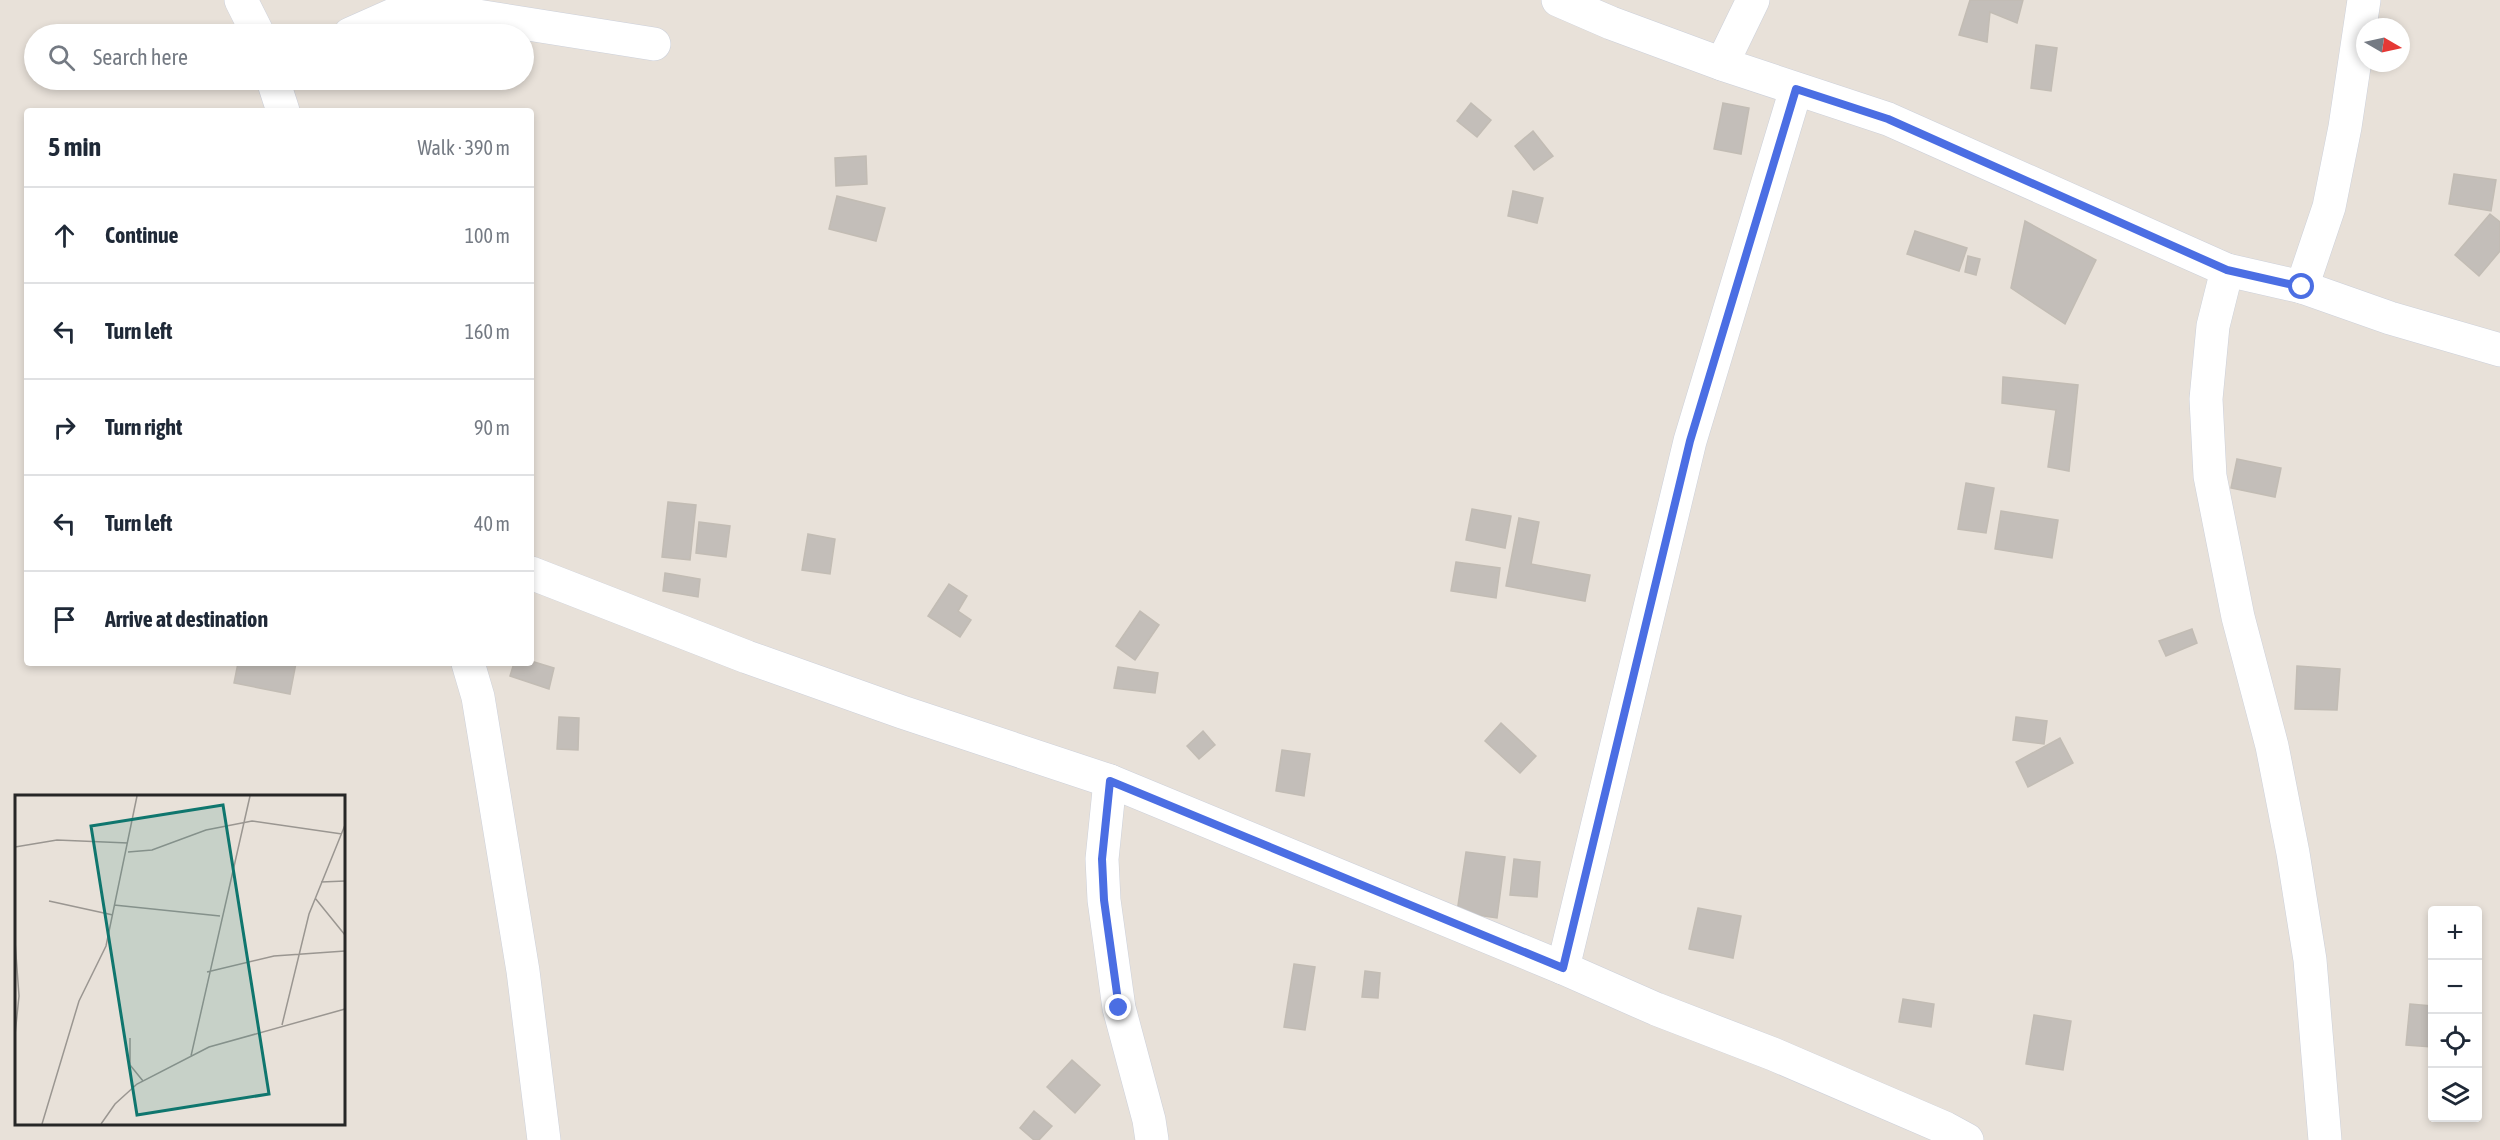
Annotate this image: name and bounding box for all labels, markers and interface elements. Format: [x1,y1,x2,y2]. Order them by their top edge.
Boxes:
north arrow [2356,18,2410,72]
search box [24,24,534,90]
icon: search [45,41,78,74]
text: Search here [93,44,188,70]
text: 5 min [48,132,101,162]
text: Walk · 390 m [418,136,510,159]
icon: ahead [48,219,81,252]
text: Continue [105,222,179,248]
text: 100 m [465,224,510,247]
route start [2288,273,2314,299]
icon: left [48,315,81,348]
text: Turn left [105,318,172,344]
text: 160 m [465,320,510,343]
icon: right [48,411,81,444]
text: Turn right [105,414,182,440]
text: 90 m [474,416,510,439]
icon: left [48,507,81,540]
text: Turn left [105,510,172,536]
text: 40 m [474,512,510,535]
icon: arrive [48,603,81,636]
text: Arrive at destination [105,606,268,632]
inset map [15,795,345,1125]
map controls [2428,906,2482,1122]
button: + [2428,906,2482,960]
button: − [2428,960,2482,1014]
route end [1105,994,1131,1020]
button: locate [2428,1014,2482,1068]
button: layers [2428,1068,2482,1122]

